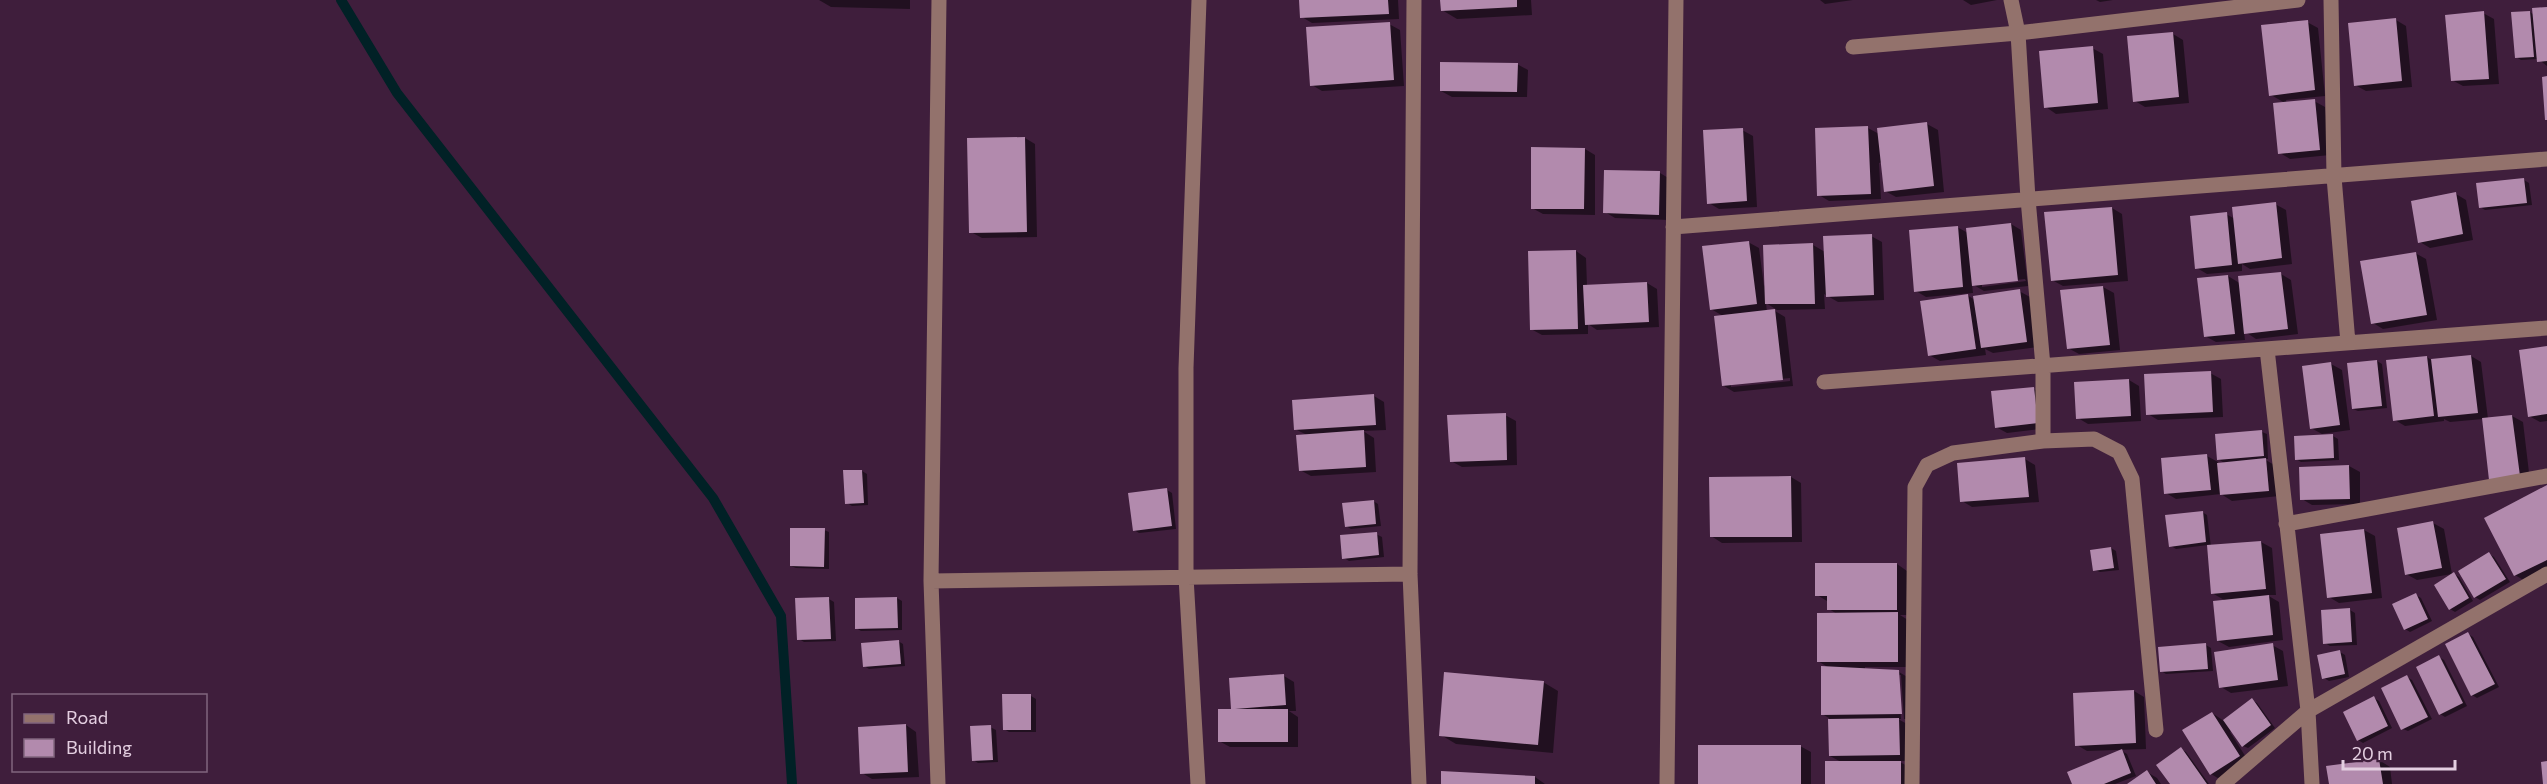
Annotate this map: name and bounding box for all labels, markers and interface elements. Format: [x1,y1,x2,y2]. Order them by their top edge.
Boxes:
legend [12,694,207,772]
text: Road [66,706,108,728]
scale bar [2343,733,2456,771]
text: Building [66,736,132,758]
text: 20 m [2352,742,2393,764]

